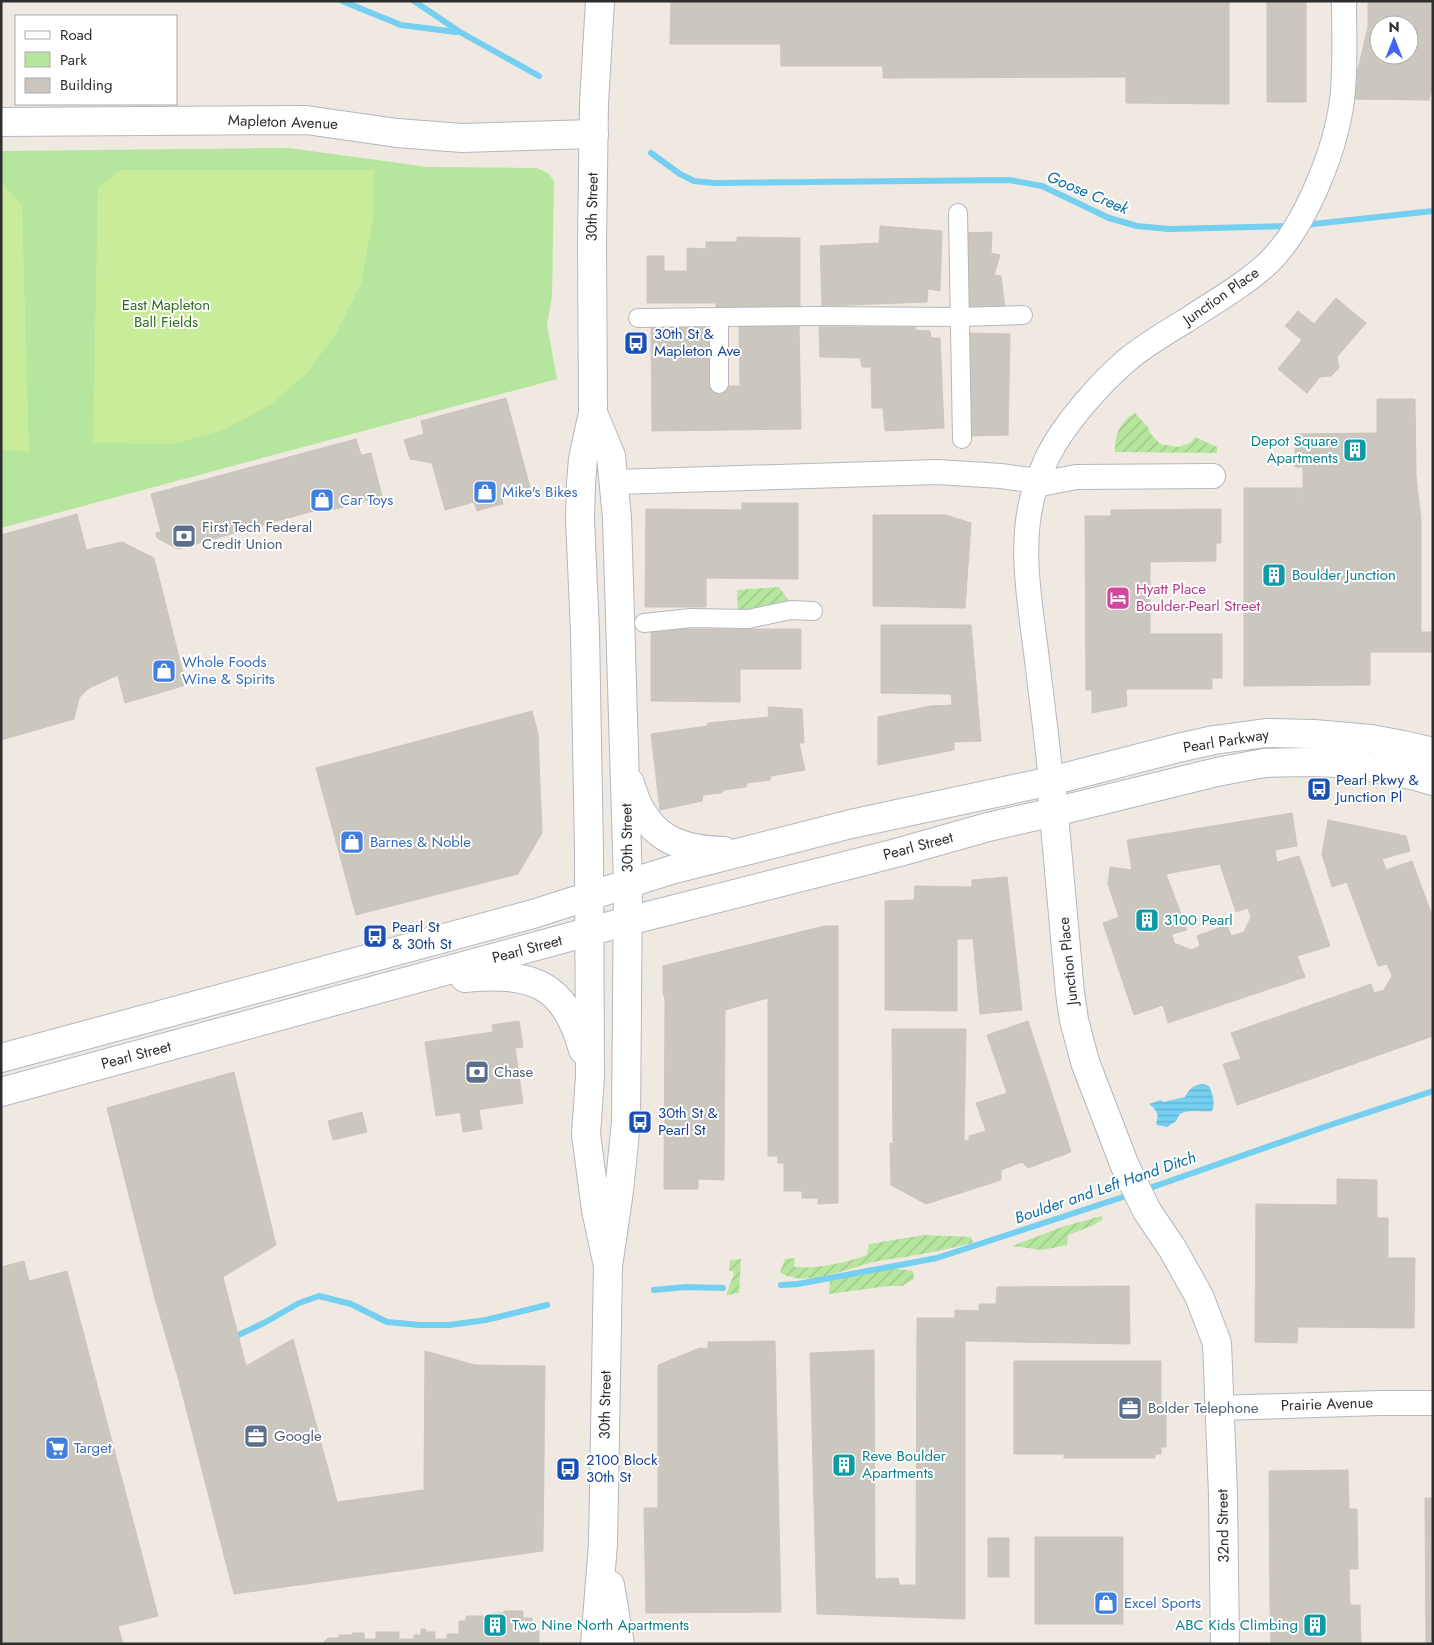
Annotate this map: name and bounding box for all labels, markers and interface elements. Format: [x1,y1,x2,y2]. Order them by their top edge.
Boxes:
legend [15,15,178,105]
north arrow [1369,15,1419,65]
text: N [1388,17,1400,37]
text: Road [60,24,92,46]
text: Park [60,49,87,71]
text: Building [60,74,112,96]
street label: Mapleton Avenue [228,109,339,135]
water label: Goose Creek [1043,165,1133,220]
street label: 30th Street [580,172,604,242]
street label: Junction Place [1177,261,1264,332]
park label: East Mapleton Ball Fields [122,294,210,333]
place label: 30th St & Mapleton Ave [654,323,741,362]
bus stop icon: 30th St & Mapleton Ave [623,330,649,356]
place label: Depot Square Apartments [1251,430,1338,469]
building icon: Depot Square Apartments [1342,437,1368,463]
shop icon: Mike's Bikes [472,479,498,505]
place label: Mike's Bikes [502,481,577,503]
shop icon: Car Toys [309,487,335,513]
place label: Car Toys [340,489,393,511]
place label: First Tech Federal Credit Union [202,516,312,555]
bank icon: First Tech Federal Credit Union [171,523,197,549]
building icon: Boulder Junction [1261,562,1287,588]
place label: Boulder Junction [1292,564,1396,586]
place label: Hyatt Place Boulder-Pearl Street [1136,578,1260,617]
hotel icon: Hyatt Place Boulder-Pearl Street [1105,585,1131,611]
place label: Whole Foods Wine & Spirits [182,651,275,690]
shop icon: Whole Foods Wine & Spirits [151,658,177,684]
street label: Pearl Parkway [1181,723,1271,759]
place label: Pearl Pkwy & Junction Pl [1334,769,1419,808]
bus stop icon: Pearl Pkwy & Junction Pl [1306,776,1332,802]
street label: 30th Street [615,803,639,873]
street label: Pearl Street [881,826,956,866]
shop icon: Barnes & Noble [339,829,365,855]
place label: Barnes & Noble [370,831,471,853]
building icon: 3100 Pearl [1134,907,1160,933]
place label: 3100 Pearl [1164,909,1233,931]
place label: Pearl St & 30th St [392,916,452,955]
street label: Junction Place [1052,916,1084,1008]
bus stop icon: Pearl St & 30th St [362,923,388,949]
street label: Pearl Street [490,929,565,969]
street label: Pearl Street [99,1035,174,1075]
bank icon: Chase [464,1059,490,1085]
place label: Chase [494,1061,533,1083]
place label: 30th St & Pearl St [658,1102,718,1141]
bus stop icon: 30th St & Pearl St [627,1109,653,1135]
water label: Boulder and Left Hand Ditch [1012,1146,1199,1229]
street label: 30th Street [593,1370,617,1440]
street label: Prairie Avenue [1281,1391,1374,1417]
office icon: Bolder Telephone [1117,1395,1143,1421]
place label: Bolder Telephone [1148,1397,1259,1419]
office icon: Google [243,1423,269,1449]
place label: Google [274,1425,322,1447]
supermarket icon: Target [44,1435,70,1461]
place label: Target [74,1437,112,1459]
place label: Reve Boulder Apartments [862,1445,947,1484]
place label: 2100 Block 30th St [586,1449,658,1488]
building icon: Reve Boulder Apartments [831,1452,857,1478]
bus stop icon: 2100 Block 30th St [555,1456,581,1482]
street label: 32nd Street [1211,1489,1235,1563]
shop icon: Excel Sports [1093,1590,1119,1616]
place label: Excel Sports [1124,1592,1201,1614]
building icon: Two Nine North Apartments [482,1612,508,1638]
building icon: ABC Kids Climbing [1302,1612,1328,1638]
place label: Two Nine North Apartments [512,1614,689,1636]
place label: ABC Kids Climbing [1175,1614,1298,1636]

